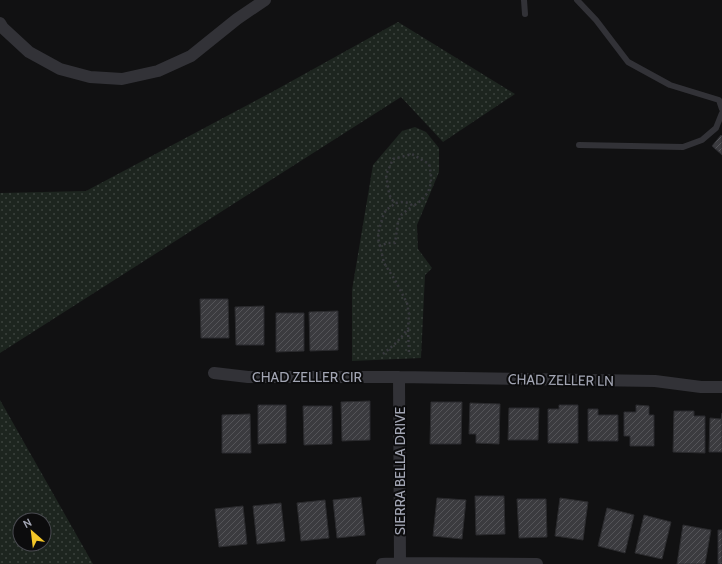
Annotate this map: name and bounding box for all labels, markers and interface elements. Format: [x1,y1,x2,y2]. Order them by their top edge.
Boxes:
street label: CHAD ZELLER CIR [252,368,363,386]
street label: CHAD ZELLER LN [508,370,614,390]
street label: SIERRA BELLA DRIVE [391,406,409,535]
north arrow [12,512,52,552]
text: N [21,515,34,531]

